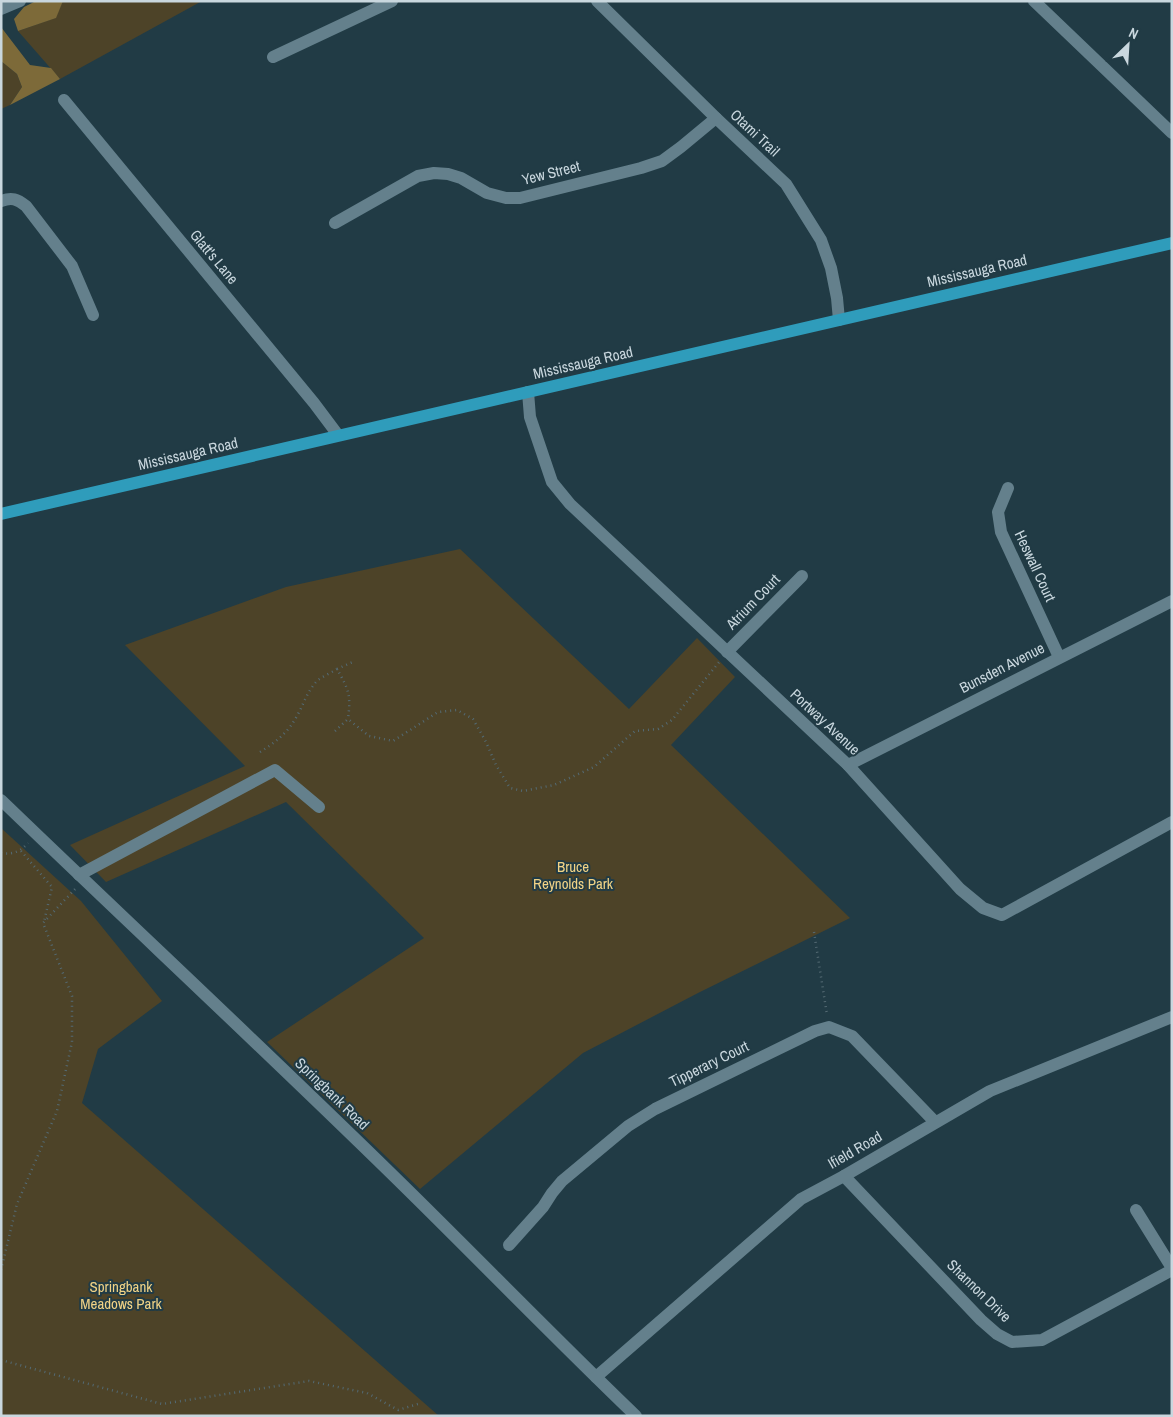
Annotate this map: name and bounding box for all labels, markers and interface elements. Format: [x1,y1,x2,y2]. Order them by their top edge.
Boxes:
north arrow [1103,20,1153,70]
text: N [1126,23,1141,43]
street label: Otami Trail [726,104,785,161]
street label: Yew Street [520,155,583,190]
street label: Glatt's Lane [185,225,244,289]
street label: Mississauga Road [925,249,1029,292]
street label: Mississauga Road [531,341,635,384]
street label: Mississauga Road [136,432,240,475]
street label: Heswall Court [1010,527,1061,605]
street label: Atrium Court [720,569,785,635]
street label: Bunsden Avenue [956,637,1048,698]
street label: Portway Avenue [786,684,865,760]
park label: Bruce Reynolds Park [533,856,614,894]
street label: Tipperary Court [666,1035,752,1092]
street label: Springbank Road [291,1053,374,1134]
street label: Ifield Road [824,1126,886,1174]
street label: Shannon Drive [943,1255,1016,1327]
park label: Springbank Meadows Park [80,1276,163,1314]

